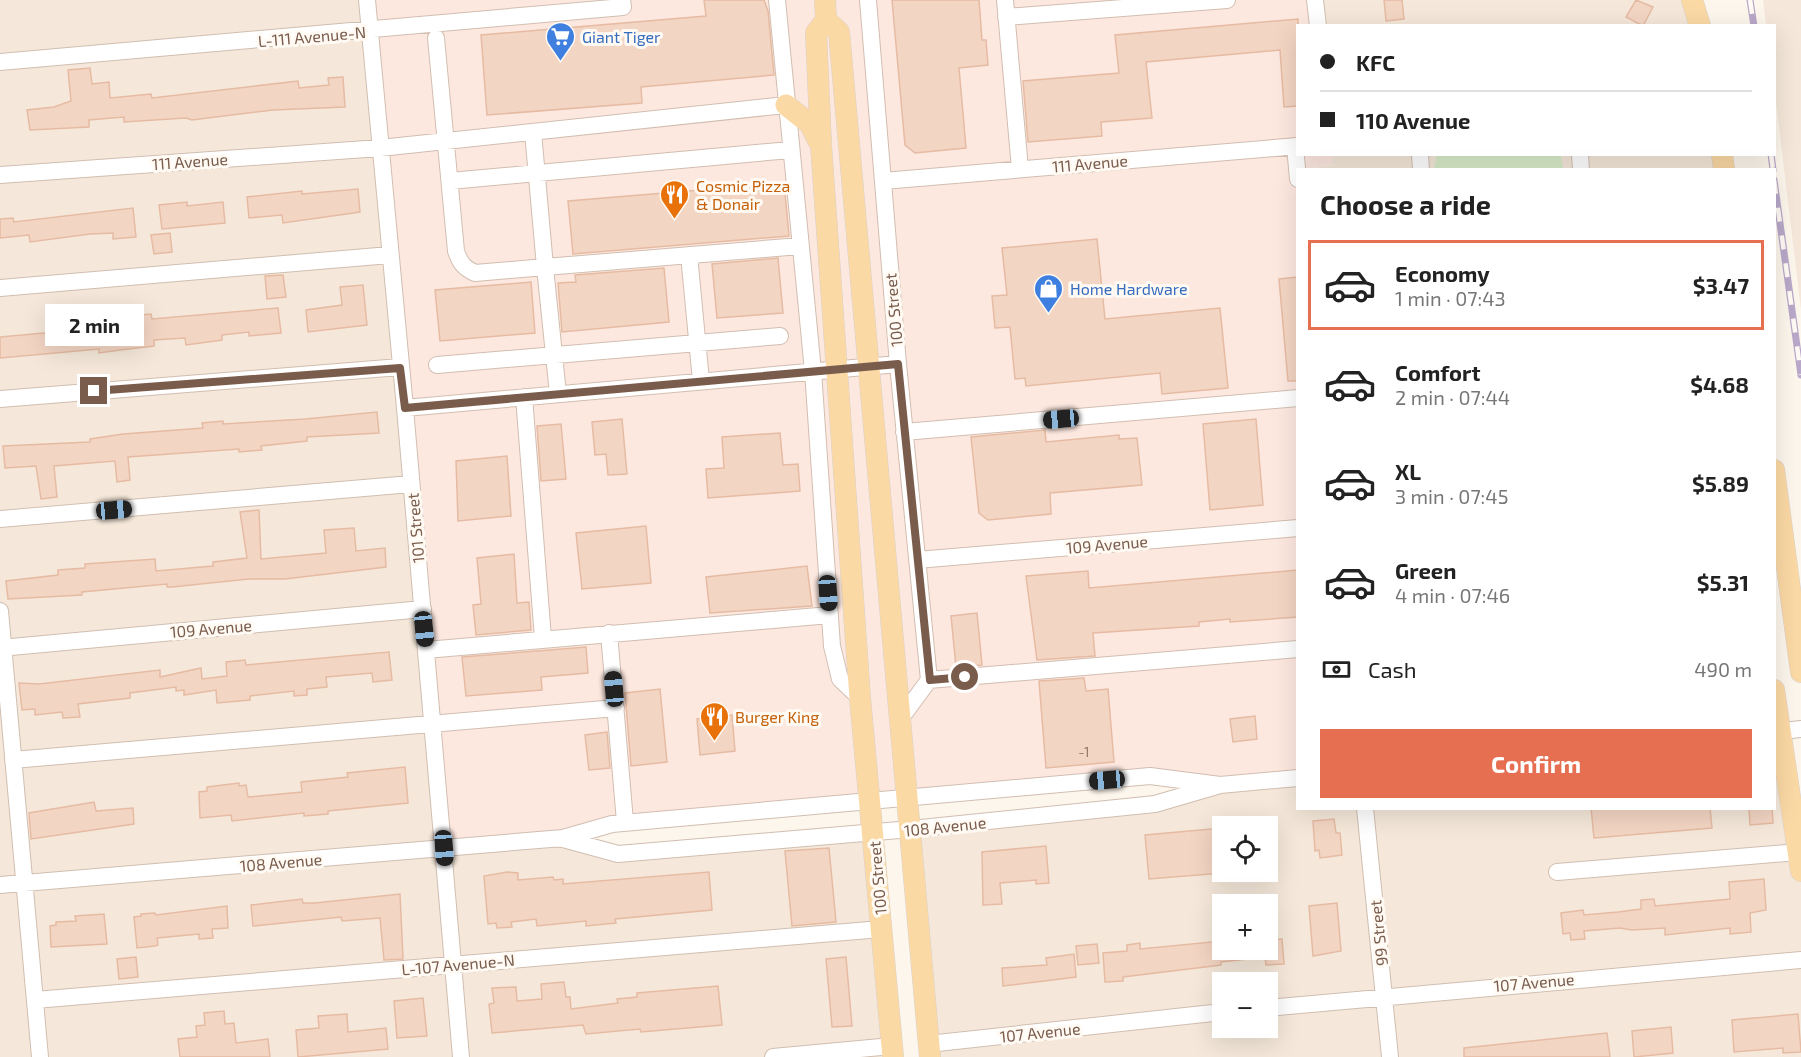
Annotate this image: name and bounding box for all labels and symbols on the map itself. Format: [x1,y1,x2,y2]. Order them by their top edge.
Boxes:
supermarket icon: Giant Tiger [545,20,577,62]
street label: L-111 Avenue-N [257,22,367,50]
place label: Giant Tiger [582,27,661,46]
street label: 111 Avenue [151,149,229,173]
street label: 111 Avenue [1051,150,1129,176]
place label: Cosmic Pizza & Donair [696,176,790,213]
restaurant icon: Cosmic Pizza & Donair [659,178,691,220]
street label: 100 Street [880,272,906,348]
shop icon: Home Hardware [1033,272,1065,314]
place label: Home Hardware [1070,279,1188,298]
callout: 2 min [44,304,144,346]
route end [80,377,107,404]
car [1042,408,1080,430]
street label: 101 Street [402,492,428,564]
car [95,499,133,521]
street label: 109 Avenue [1065,531,1149,557]
car [818,574,838,612]
car [413,610,435,648]
street label: 109 Avenue [169,615,253,641]
route start [951,663,978,690]
car [603,670,625,708]
restaurant icon: Burger King [698,700,730,742]
place label: Burger King [735,707,819,726]
house number: -1 [1078,743,1090,760]
car [1088,769,1126,791]
street label: 108 Avenue [903,812,987,840]
car [434,829,454,867]
street label: 100 Street [864,840,890,916]
street label: 108 Avenue [239,849,323,875]
street label: 99 Street [1365,899,1391,967]
street label: L-107 Avenue-N [401,950,515,978]
street label: 107 Avenue [1493,969,1575,995]
street label: 107 Avenue [999,1018,1081,1046]

